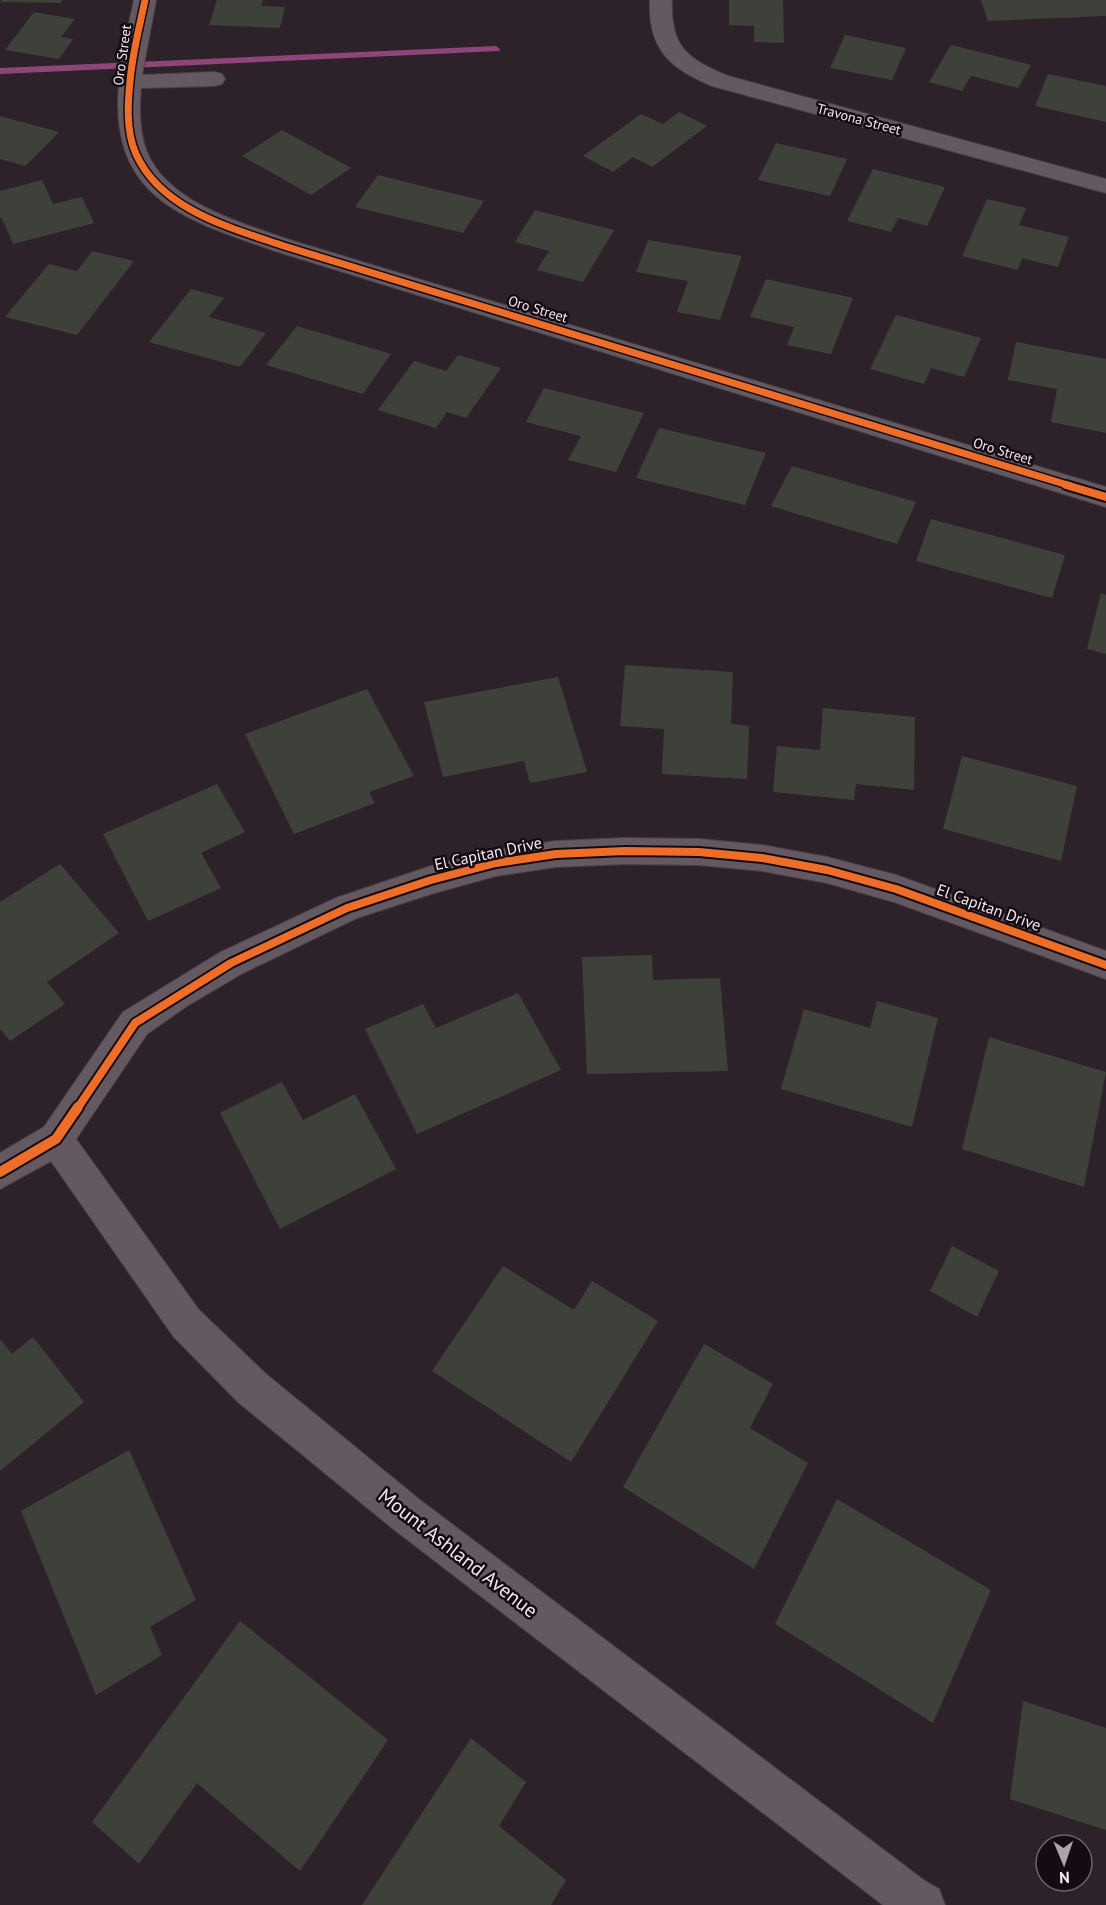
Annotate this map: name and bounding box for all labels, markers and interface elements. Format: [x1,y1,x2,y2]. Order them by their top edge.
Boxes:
street label: Oro Street [109,23,135,87]
street label: Travona Street [815,99,903,139]
street label: Oro Street [506,291,570,327]
street label: Oro Street [971,433,1035,469]
street label: El Capitan Drive [432,832,544,874]
street label: El Capitan Drive [934,879,1044,935]
street label: Mount Ashland Avenue [373,1483,543,1623]
north arrow [1034,1833,1094,1893]
text: N [1059,1868,1070,1888]

